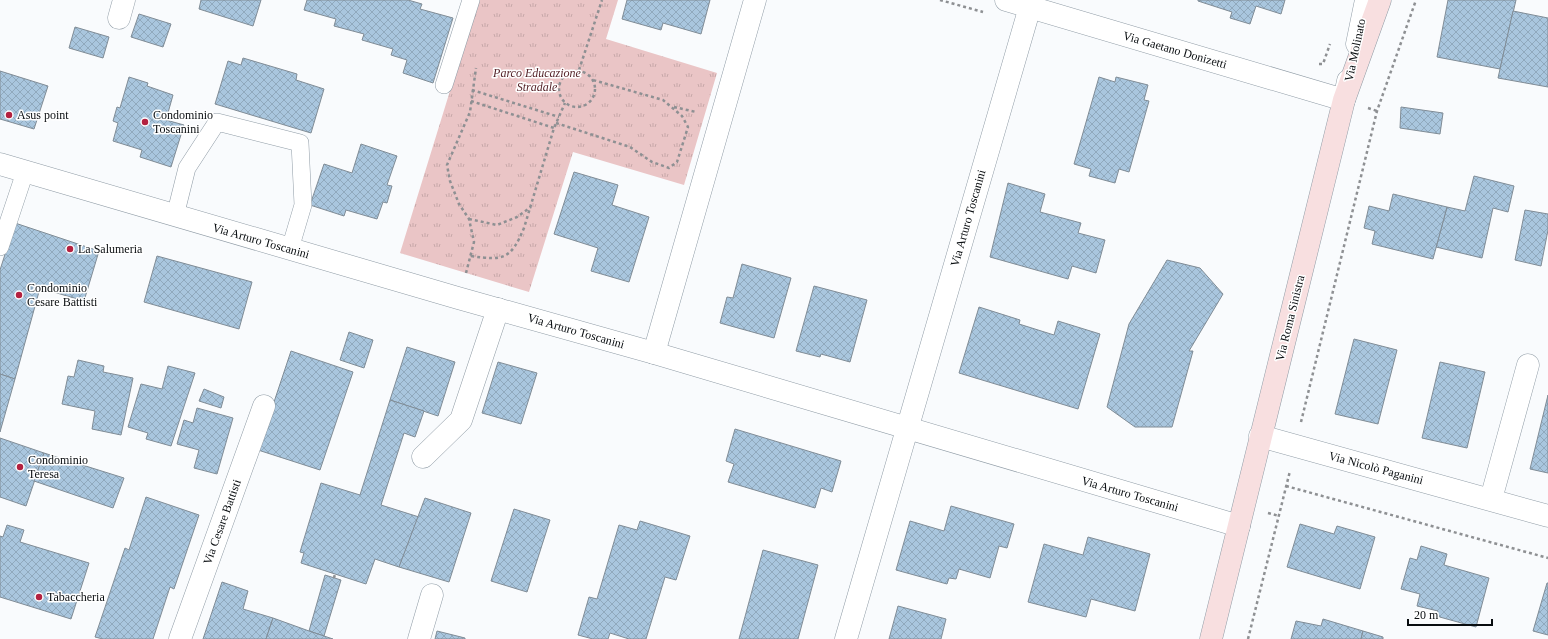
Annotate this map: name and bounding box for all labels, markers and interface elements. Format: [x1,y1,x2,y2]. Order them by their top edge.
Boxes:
street label: Via Molinato [1342,17,1368,83]
street label: Via Gaetano Donizetti [1122,28,1229,72]
park label: Parco Educazione Stradale [492,66,582,94]
place label: Asus point [17,108,69,122]
place label: Condominio Toscanini [153,108,213,136]
marker: Asus point [4,110,14,120]
marker: Condominio Toscanini [140,117,150,127]
street label: Via Arturo Toscanini [947,167,989,268]
street label: Via Arturo Toscanini [211,220,312,262]
place label: La Salumeria [78,242,143,256]
marker: La Salumeria [65,244,75,254]
street label: Via Roma Sinistra [1273,273,1308,362]
place label: Condominio Cesare Battisti [27,281,98,309]
marker: Condominio Cesare Battisti [14,290,24,300]
street label: Via Arturo Toscanini [526,310,627,352]
street label: Via Nicolò Paganini [1327,449,1425,488]
place label: Condominio Teresa [28,453,88,481]
marker: Condominio Teresa [15,462,25,472]
street label: Via Arturo Toscanini [1080,473,1181,515]
street label: Via Cesare Battisti [200,477,244,567]
place label: Tabaccheria [47,590,105,604]
marker: Tabaccheria [34,592,44,602]
scale bar [1408,601,1492,627]
text: 20 m [1414,608,1439,622]

